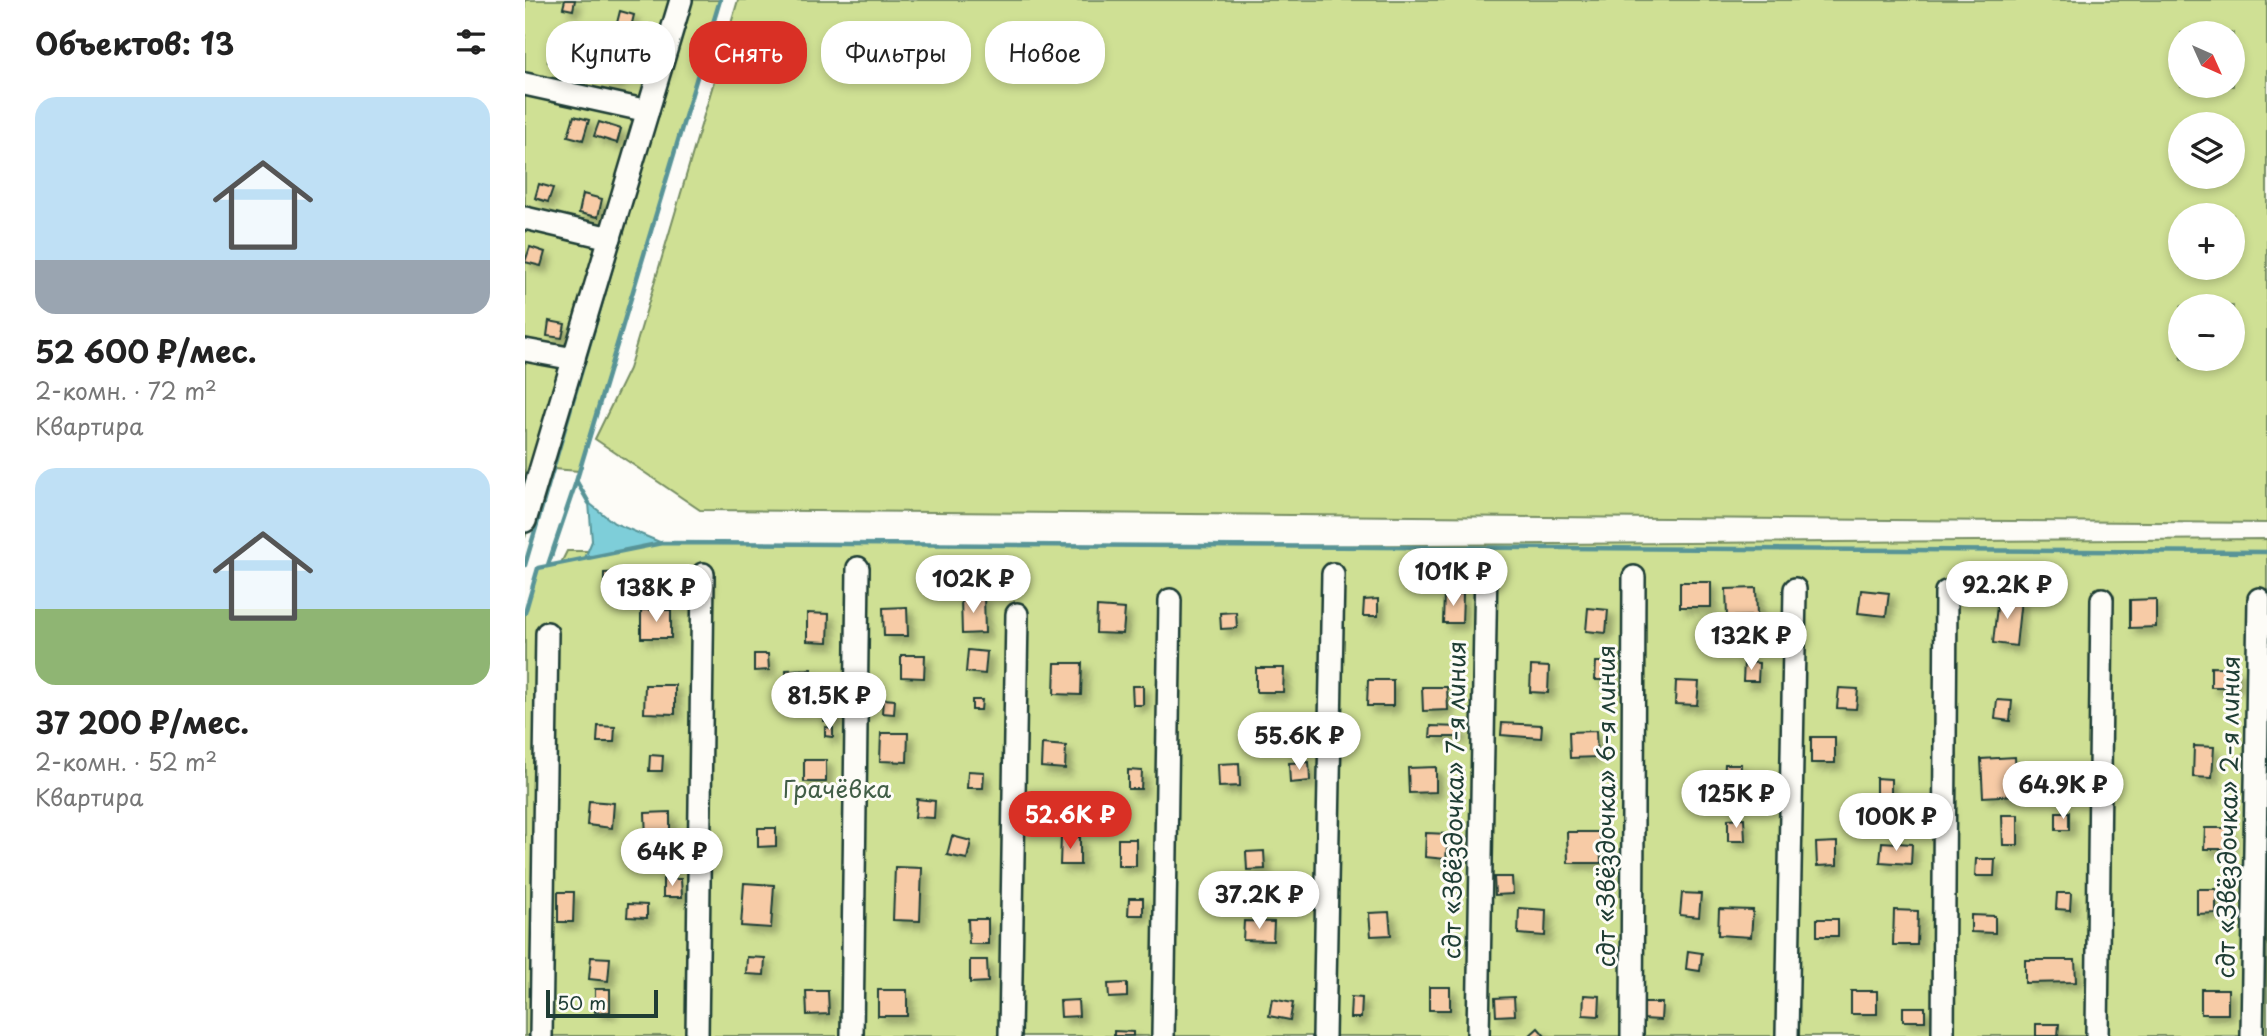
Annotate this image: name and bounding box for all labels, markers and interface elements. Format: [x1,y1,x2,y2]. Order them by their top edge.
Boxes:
text: Объектов: 13 [35,20,234,65]
chip: Купить [546,21,675,84]
chip: Снять [689,21,807,84]
chip: Фильтры [821,21,971,84]
chip: Новое [985,21,1105,84]
north arrow [2168,21,2245,98]
map controls [2168,21,2245,371]
icon: filters [452,23,490,61]
button: layers [2168,112,2245,189]
icon: home [200,142,326,268]
button: + [2168,203,2245,280]
button: − [2168,294,2245,371]
text: 52 600 ₽/мес. [35,328,256,373]
text: 2-комн. · 72 m² [35,373,217,408]
text: Квартира [35,408,143,443]
icon: home [200,513,326,639]
pin: 101K ₽ [1396,548,1510,608]
text: 101K ₽ [1415,553,1491,588]
pin: 102K ₽ [916,556,1030,615]
text: 102K ₽ [932,560,1014,595]
pin: 92.2K ₽ [1942,562,2072,621]
pin: 138K ₽ [599,564,713,624]
text: 92.2K ₽ [1962,566,2052,601]
text: 138K ₽ [616,569,696,604]
pin: 132K ₽ [1694,612,1808,672]
text: 132K ₽ [1711,617,1791,652]
street label: сдт «Звёздочка» 7-я линия [1432,640,1474,960]
street label: сдт «Звёздочка» 6-я линия [1587,645,1623,967]
street label: сдт «Звёздочка» 2-я линия [2206,655,2248,979]
pin: 81.5K ₽ [764,672,894,732]
text: 81.5K ₽ [787,677,871,712]
text: 37 200 ₽/мес. [35,699,249,744]
pin: 55.6K ₽ [1234,712,1364,772]
text: 55.6K ₽ [1254,717,1344,752]
text: 2-комн. · 52 m² [35,744,217,779]
pin: 64.9K ₽ [1998,762,2128,821]
text: 64.9K ₽ [2019,766,2107,801]
park label: Грачёвка [783,770,891,806]
pin: 125K ₽ [1679,770,1793,830]
text: 125K ₽ [1697,775,1775,810]
text: Квартира [35,779,143,814]
pin: 52.6K ₽ [1005,792,1135,851]
pin: 100K ₽ [1839,794,1953,853]
text: 52.6K ₽ [1025,796,1115,831]
text: 100K ₽ [1855,798,1937,833]
pin: 64K ₽ [623,828,721,888]
text: 64K ₽ [637,833,707,868]
pin: 37.2K ₽ [1194,872,1324,931]
text: 37.2K ₽ [1214,876,1304,911]
scale bar [546,987,658,1019]
text: 50 m [557,988,606,1016]

